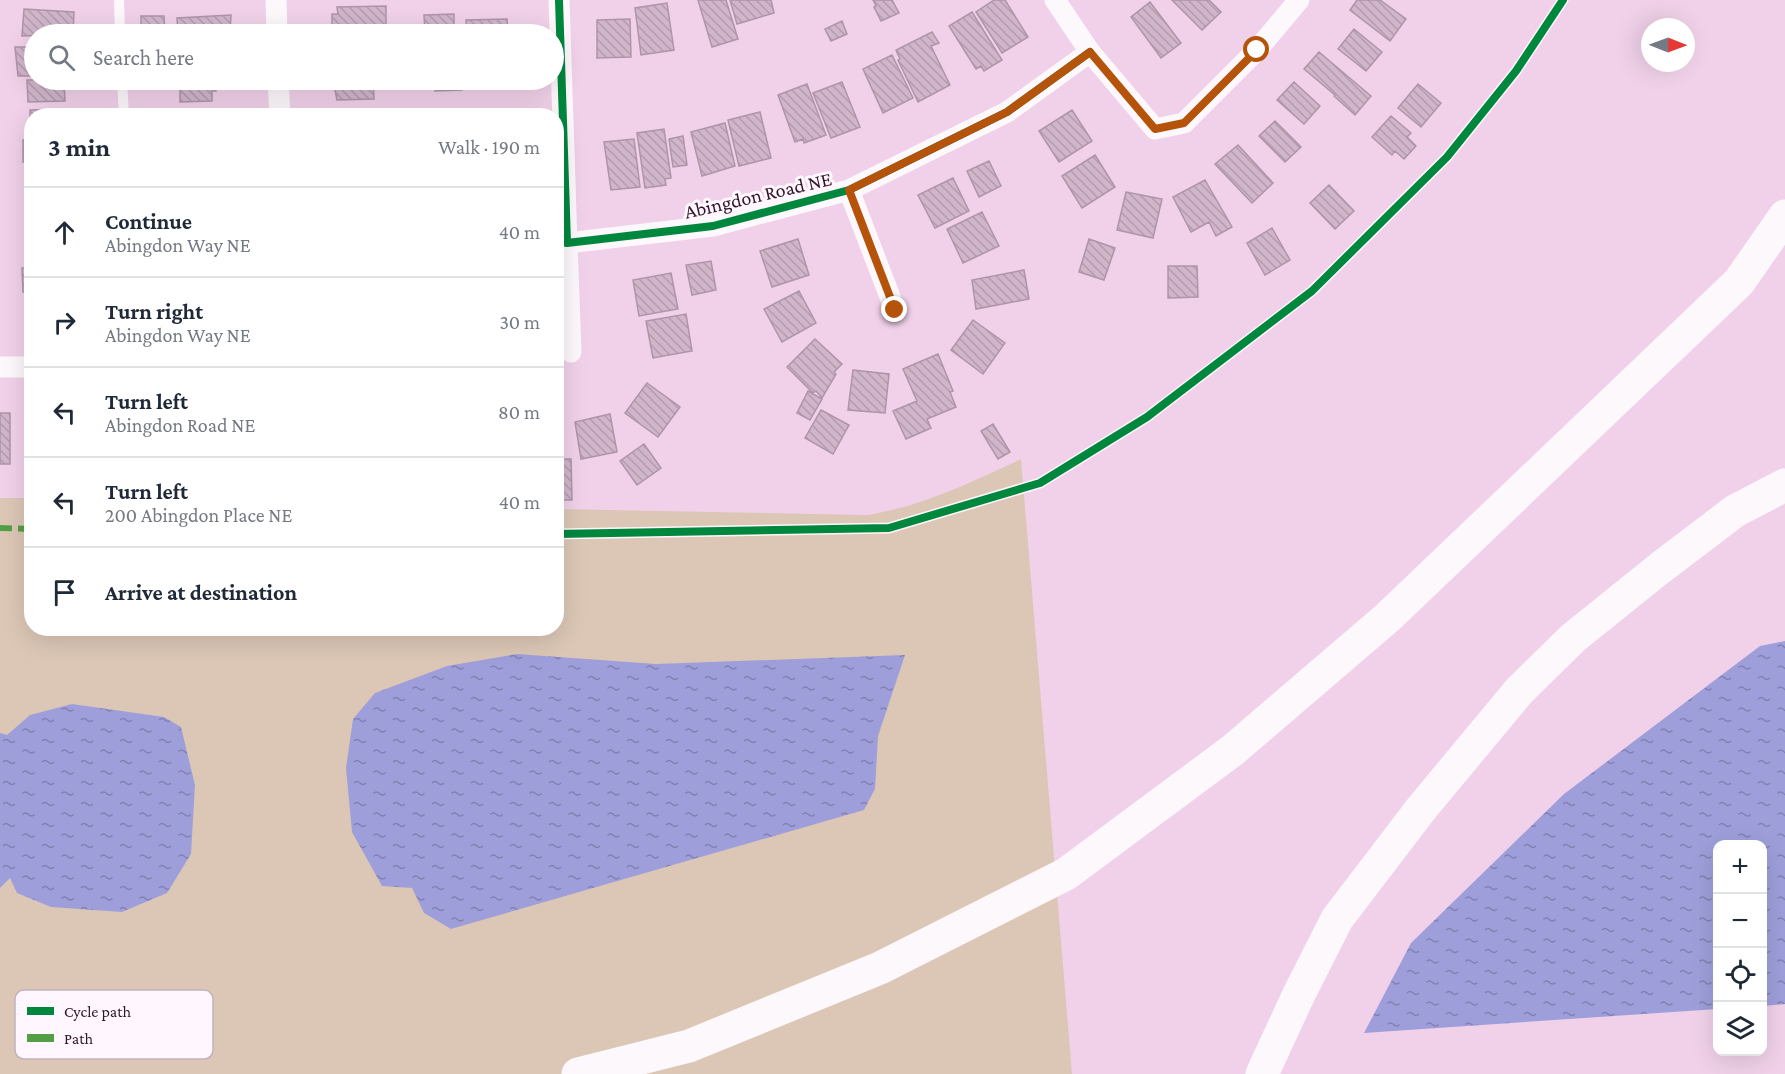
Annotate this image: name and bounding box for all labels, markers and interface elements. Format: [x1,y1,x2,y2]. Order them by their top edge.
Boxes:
north arrow [1641,18,1695,72]
search box [24,24,564,90]
route start [1243,36,1269,62]
icon: search [45,41,78,74]
text: Search here [93,45,194,70]
text: 3 min [48,133,110,162]
text: Walk · 190 m [438,136,540,158]
street label: Abingdon Road NE [682,167,834,224]
text: Continue [105,209,192,234]
icon: ahead [48,216,81,249]
text: 40 m [499,221,540,243]
text: Abingdon Way NE [105,234,251,256]
route end [881,296,907,322]
text: Turn right [105,299,203,324]
icon: right [48,306,81,339]
text: 30 m [499,311,540,333]
text: Abingdon Way NE [105,324,251,346]
text: Turn left [105,389,188,414]
icon: left [48,396,81,429]
text: 80 m [498,401,540,423]
text: Abingdon Road NE [105,414,255,436]
text: Turn left [105,479,188,504]
icon: left [48,486,81,519]
text: 40 m [499,491,540,513]
text: 200 Abingdon Place NE [105,504,292,526]
icon: arrive [48,576,81,609]
text: Arrive at destination [105,580,297,605]
map controls [1713,840,1767,1056]
button: + [1713,840,1767,894]
button: − [1713,894,1767,948]
button: locate [1713,948,1767,1002]
legend [15,990,213,1059]
button: layers [1713,1002,1767,1056]
text: Cycle path [64,1003,131,1021]
text: Path [64,1030,94,1047]

